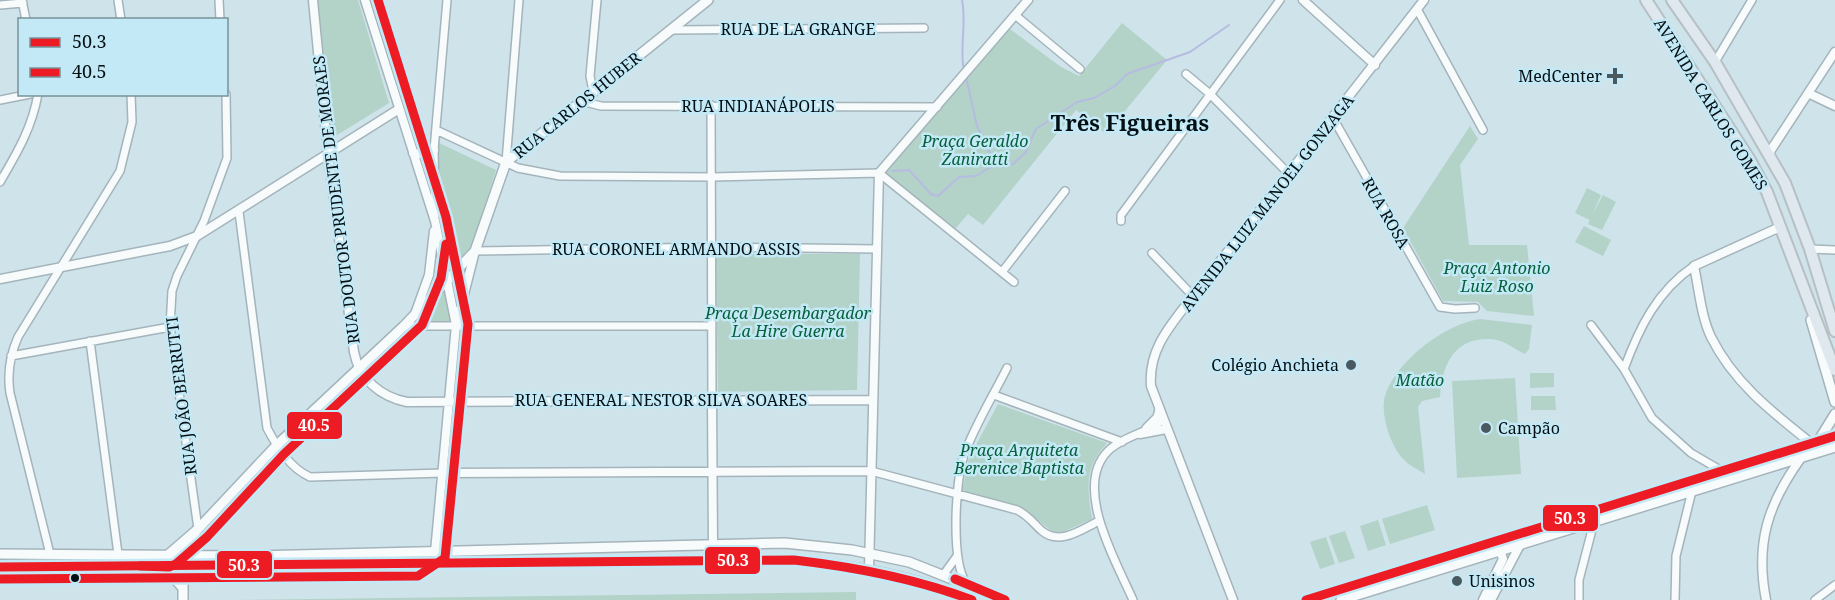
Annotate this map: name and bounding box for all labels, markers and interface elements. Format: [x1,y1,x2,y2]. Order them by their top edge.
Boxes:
street label: AVENIDA CARLOS GOMES [1649,14,1773,194]
legend [18,18,228,96]
street label: RUA DE LA GRANGE [721,18,875,40]
text: 50.3 [72,29,107,53]
street label: RUA CARLOS HUBER [509,46,646,163]
street label: RUA DOUTOR PRUDENTE DE MORAES [307,55,365,345]
text: 40.5 [72,59,107,83]
place label: MedCenter [1518,65,1602,87]
marker: MedCenter [1606,67,1624,85]
street label: AVENIDA LUIZ MANOEL GONZAGA [1175,89,1359,316]
street label: RUA INDIANÁPOLIS [681,95,835,117]
district label: Três Figueiras [1051,107,1209,137]
park label: Praça Geraldo Zaniratti [921,130,1028,170]
street label: RUA ROSA [1357,173,1416,253]
street label: RUA CORONEL ARMANDO ASSIS [552,238,800,260]
park label: Praça Antonio Luiz Roso [1442,257,1551,297]
park label: Praça Desembargador La Hire Guerra [704,302,872,342]
street label: RUA JOÃO BERRUTTI [160,315,202,476]
place label: Colégio Anchieta [1211,354,1339,376]
marker: Colégio Anchieta [1344,358,1358,372]
park label: Matão [1395,369,1444,391]
street label: RUA GENERAL NESTOR SILVA SOARES [515,389,807,411]
line badge: 40.5 [286,411,343,440]
text: 40.5 [298,414,330,436]
place label: Campão [1498,417,1560,439]
marker: Campão [1479,421,1493,435]
park label: Praça Arquiteta Berenice Baptista [953,439,1085,479]
line badge: 50.3 [1542,504,1599,532]
text: 50.3 [1554,507,1586,529]
line badge: 50.3 [704,546,761,575]
text: 50.3 [717,549,749,571]
line badge: 50.3 [216,550,273,579]
text: 50.3 [228,554,260,576]
place label: Unisinos [1469,570,1535,592]
unlabelled marker [69,572,81,584]
marker: Unisinos [1450,574,1464,588]

